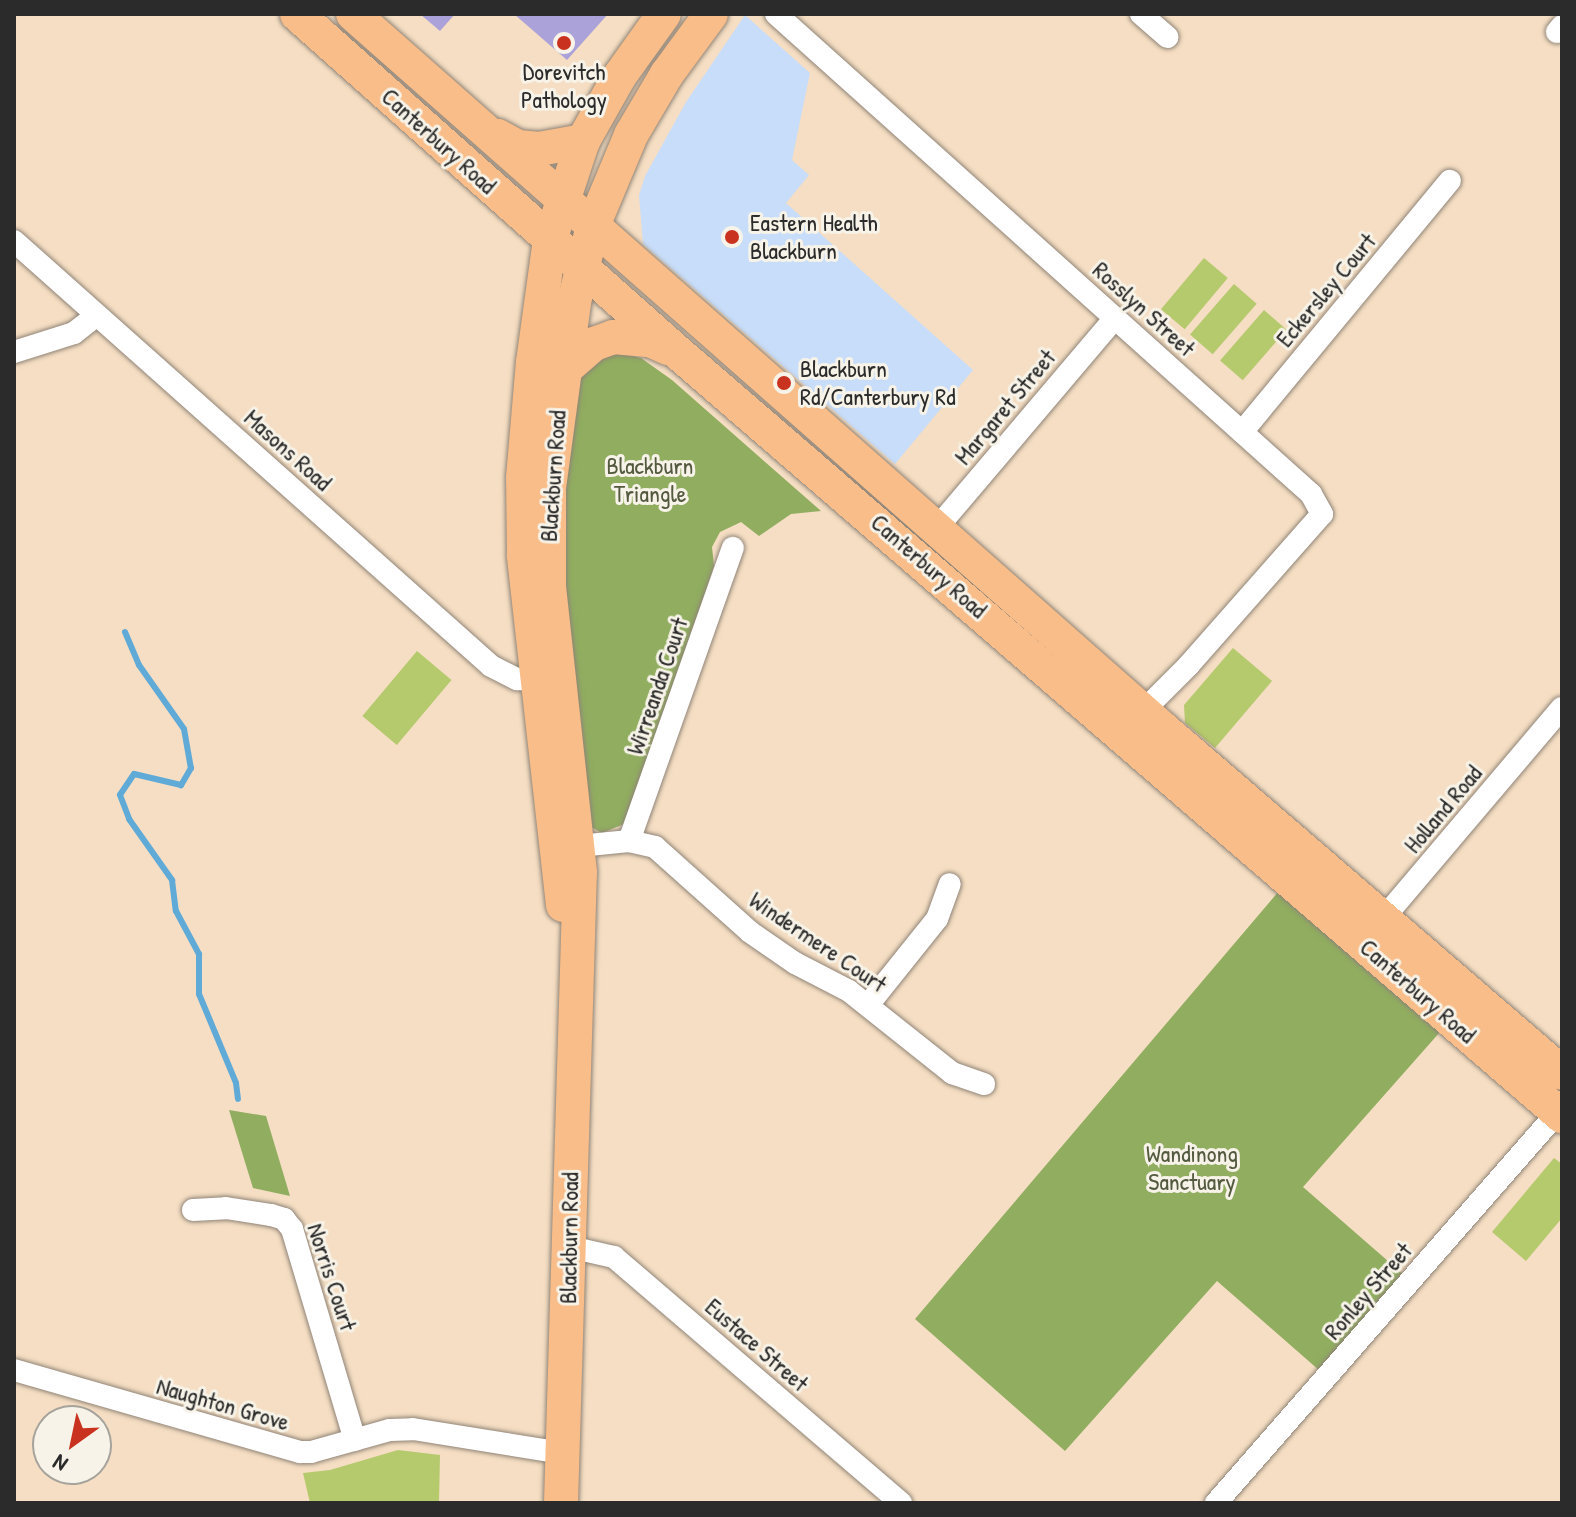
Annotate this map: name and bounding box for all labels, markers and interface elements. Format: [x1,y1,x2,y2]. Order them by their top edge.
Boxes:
marker: Dorevitch Pathology [553,32,575,54]
place label: Dorevitch Pathology [521,58,607,114]
street label: Canterbury Road [376,82,502,200]
place label: Eastern Health Blackburn [750,209,878,265]
marker: Eastern Health Blackburn [721,226,743,248]
street label: Eckersley Court [1270,227,1382,353]
street label: Rosslyn Street [1087,256,1201,362]
street label: Margaret Street [949,344,1061,470]
place label: Blackburn Rd/Canterbury Rd [800,355,956,411]
marker: Blackburn Rd/Canterbury Rd [775,374,793,392]
street label: Masons Road [238,403,338,497]
street label: Blackburn Road [534,409,572,543]
park label: Blackburn Triangle [607,452,693,508]
street label: Canterbury Road [865,508,993,624]
street label: Wirreanda Court [620,614,694,758]
street label: Holland Road [1398,759,1488,859]
street label: Windermere Court [744,886,892,998]
street label: Canterbury Road [1354,933,1482,1049]
park label: Wandinong Sanctuary [1146,1140,1238,1196]
street label: Blackburn Road [553,1172,585,1304]
street label: Norris Court [301,1220,363,1334]
street label: Ronley Street [1318,1237,1418,1345]
street label: Eustace Street [699,1292,815,1398]
street label: Naughton Grove [153,1371,293,1437]
north arrow [32,1405,112,1485]
text: N [47,1448,73,1479]

